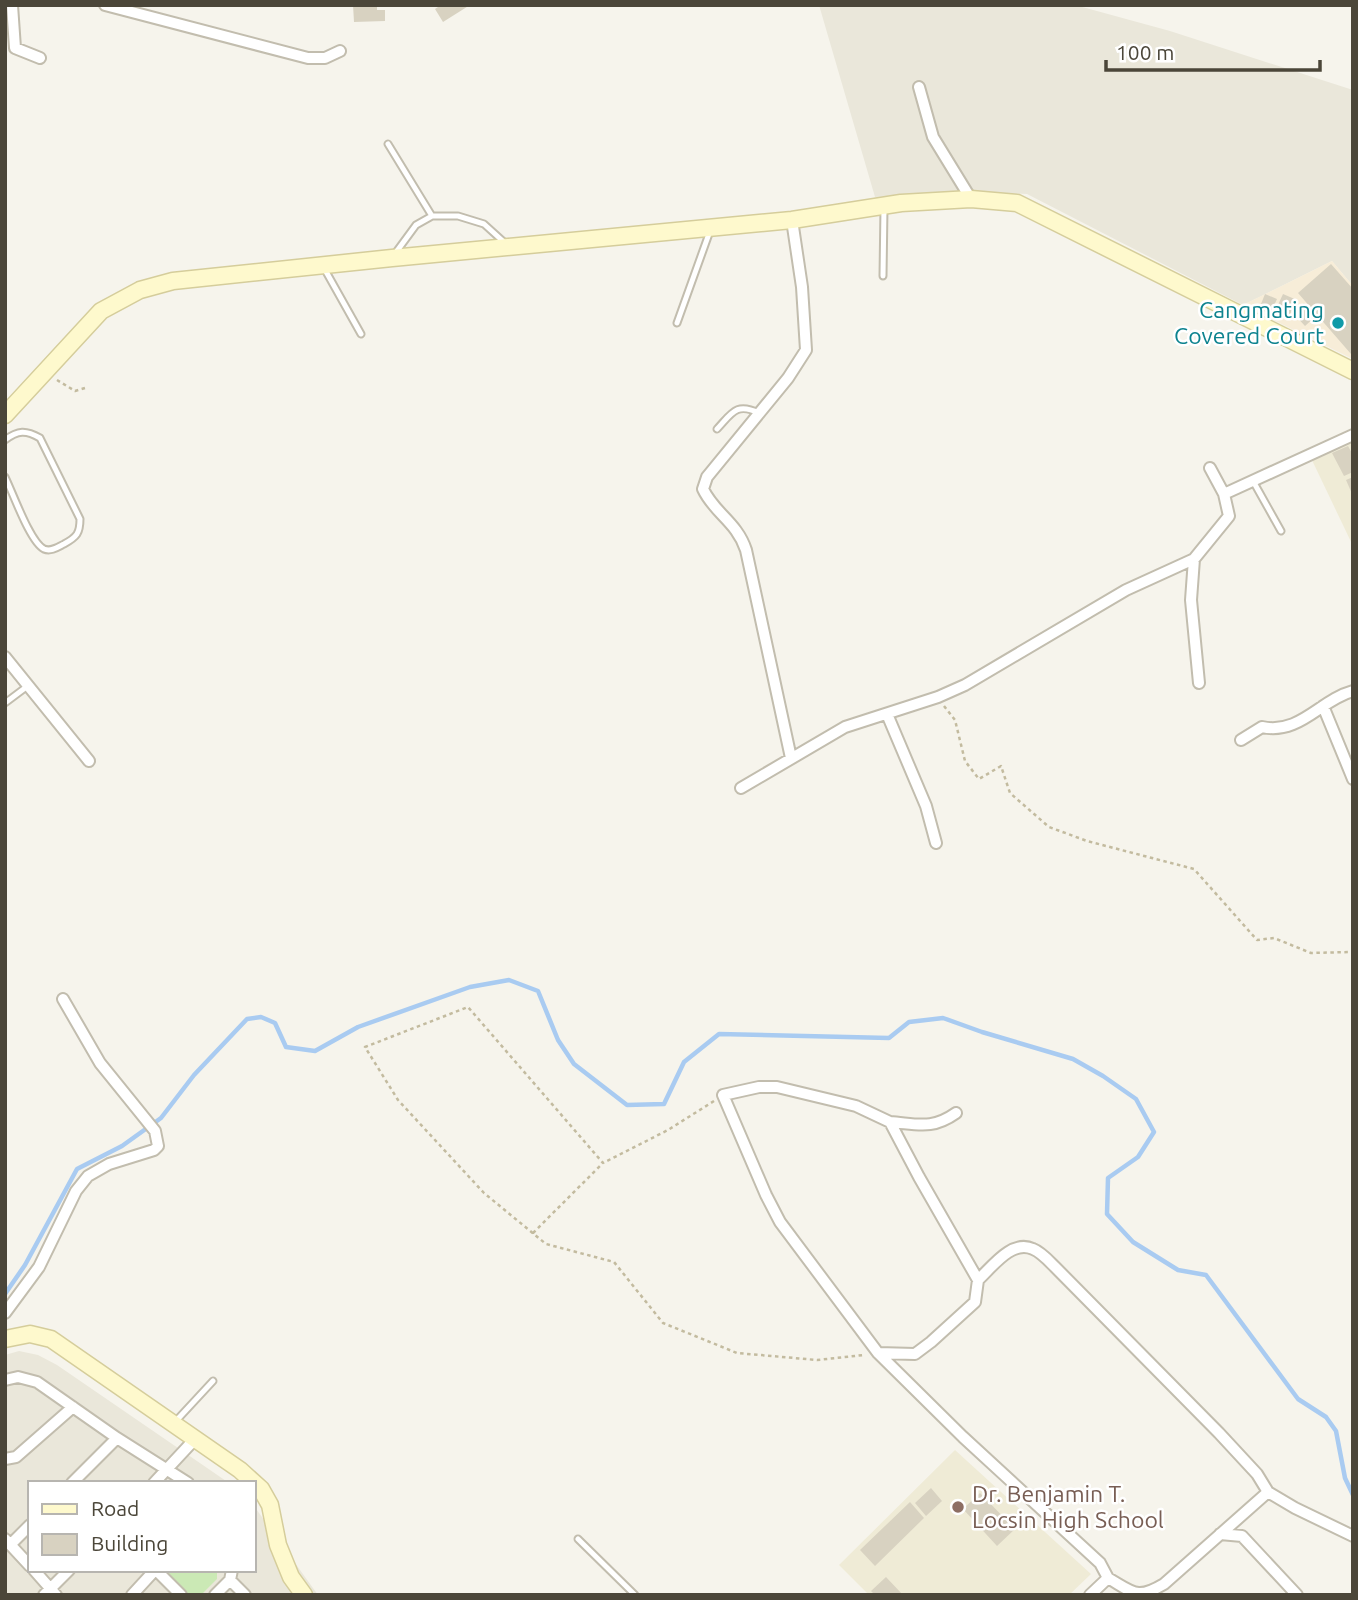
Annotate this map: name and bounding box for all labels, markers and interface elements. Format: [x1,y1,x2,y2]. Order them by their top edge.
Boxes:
scale bar [1106,28,1320,72]
text: 100 m [1116,40,1174,64]
place label: Cangmating Covered Court [1174,297,1324,348]
marker: Cangmating Covered Court [1330,315,1346,331]
legend [28,1481,256,1572]
place label: Dr. Benjamin T. Locsin High School [972,1481,1164,1532]
text: Road [91,1496,139,1520]
marker: Dr. Benjamin T. Locsin High School [950,1499,966,1515]
text: Building [91,1531,168,1555]

